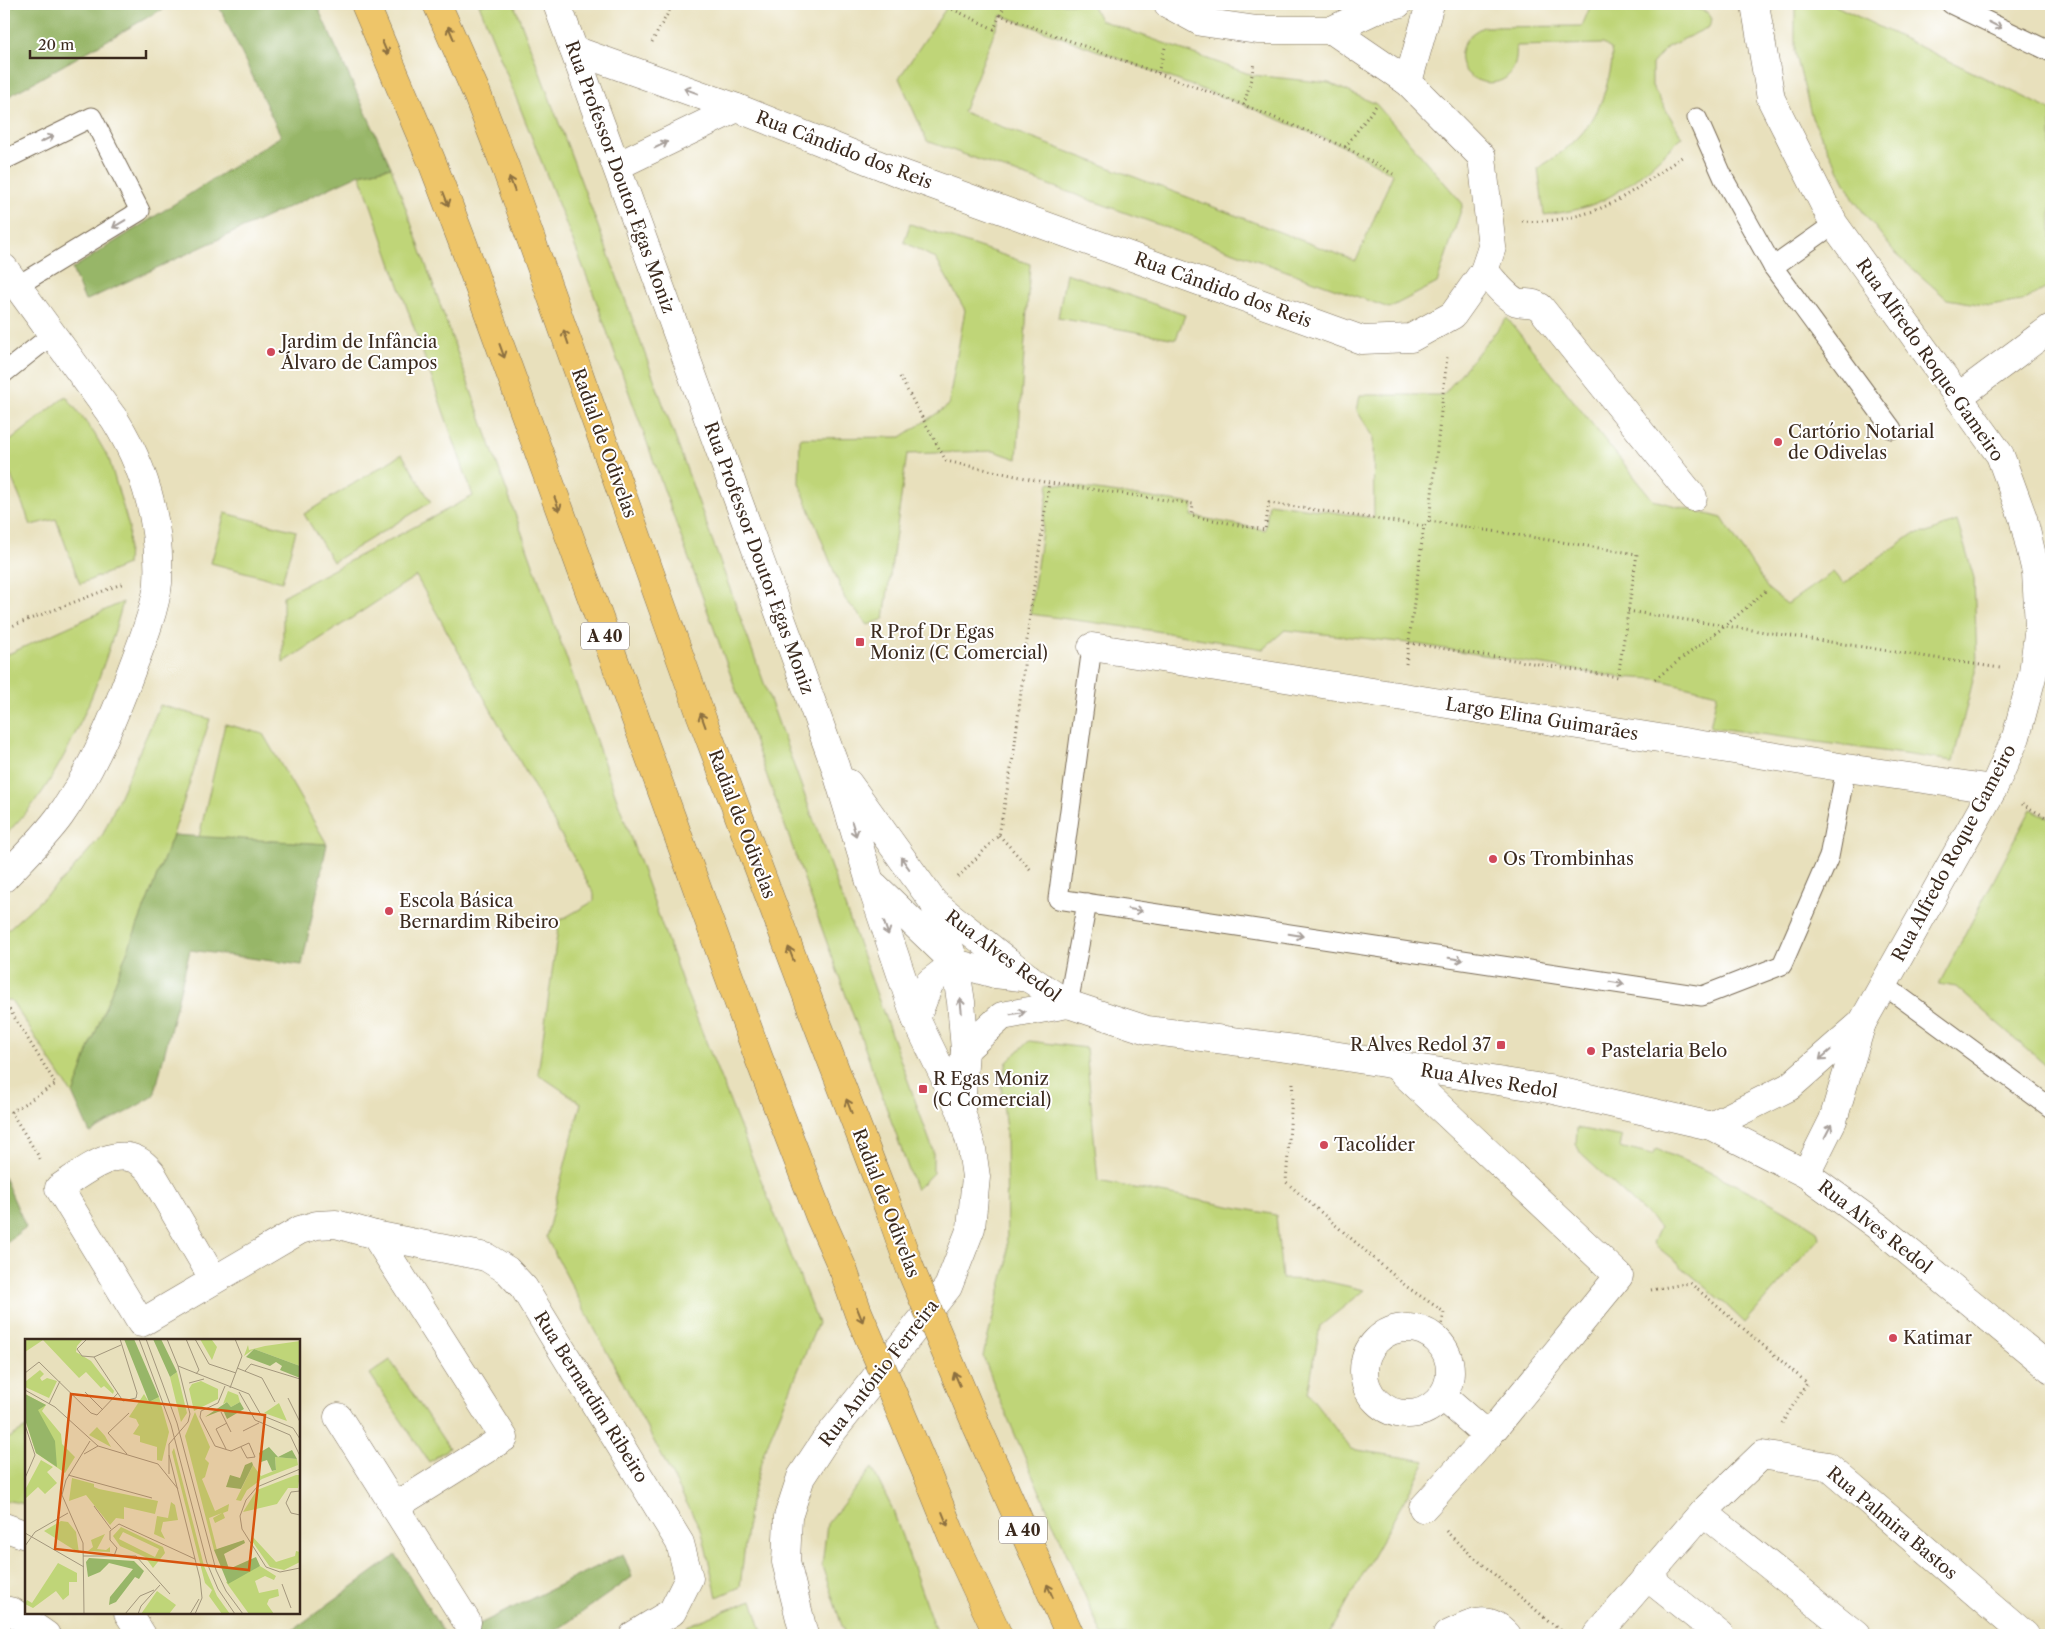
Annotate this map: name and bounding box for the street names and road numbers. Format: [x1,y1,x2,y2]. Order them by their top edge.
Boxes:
street label: Rua Professor Doutor Egas Moniz [560,38,680,316]
street label: Rua Cândido dos Reis [753,106,935,194]
street label: Rua Cândido dos Reis [1131,248,1315,332]
street label: Rua Alfredo Roque Gameiro [1851,254,2009,466]
street label: Radial de Odivelas [567,365,641,521]
street label: Rua Professor Doutor Egas Moniz [699,419,819,697]
road number: A 40 [581,622,629,650]
street label: Largo Elina Guimarães [1444,693,1640,745]
street label: Rua Alfredo Roque Gameiro [1887,741,2021,965]
street label: Radial de Odivelas [703,746,781,902]
street label: Rua Alves Redol [941,906,1065,1006]
street label: Rua Alves Redol [1419,1059,1559,1103]
street label: Radial de Odivelas [847,1125,925,1281]
street label: Rua Alves Redol [1814,1176,1936,1278]
street label: Rua António Ferreira [815,1295,944,1451]
street label: Rua Bernardim Ribeiro [529,1307,653,1487]
street label: Rua Palmira Bastos [1822,1462,1962,1584]
road number: A 40 [999,1516,1047,1544]

